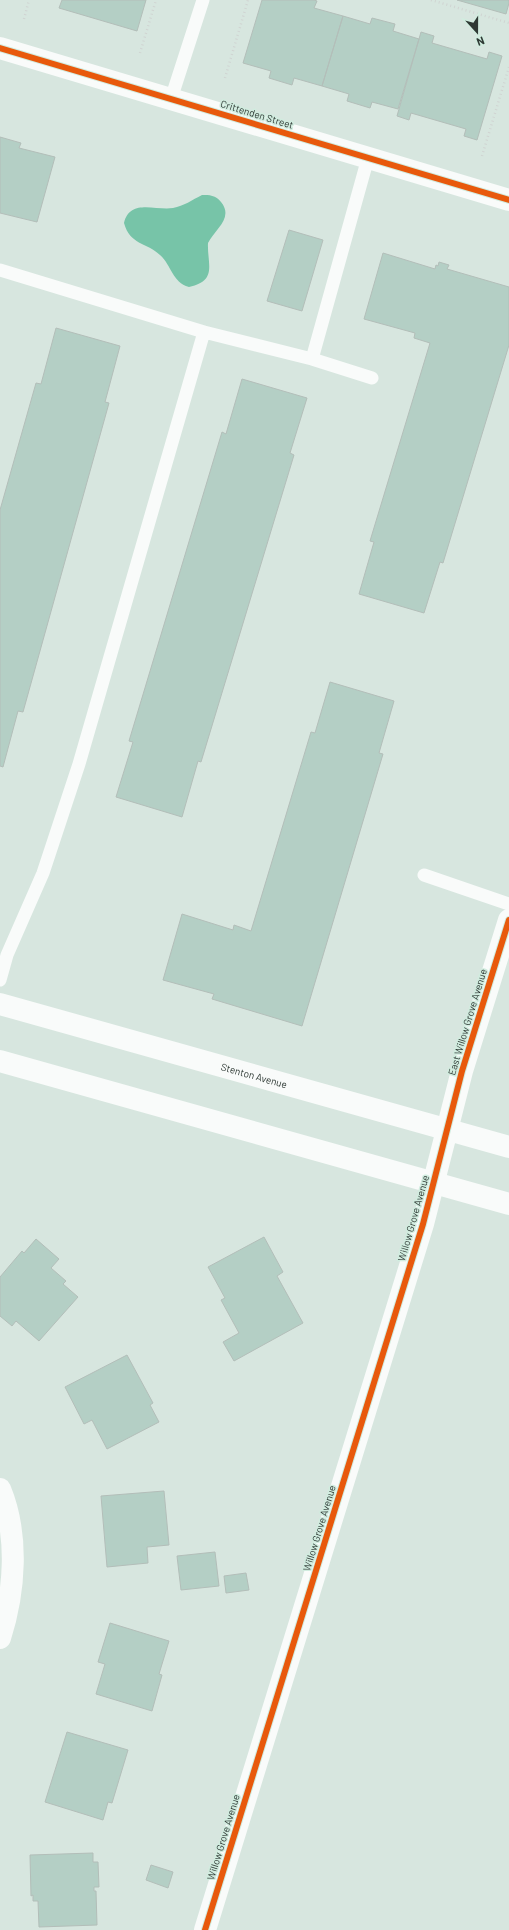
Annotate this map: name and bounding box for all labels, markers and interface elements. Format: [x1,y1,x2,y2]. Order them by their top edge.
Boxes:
north arrow [457,12,497,52]
text: N [475,34,487,49]
street label: Crittenden Street [219,97,295,131]
street label: East Willow Grove Avenue [445,967,489,1077]
street label: Stenton Avenue [220,1060,289,1090]
street label: Willow Grove Avenue [395,1174,431,1262]
street label: Willow Grove Avenue [300,1484,338,1572]
street label: Willow Grove Avenue [204,1793,242,1881]

